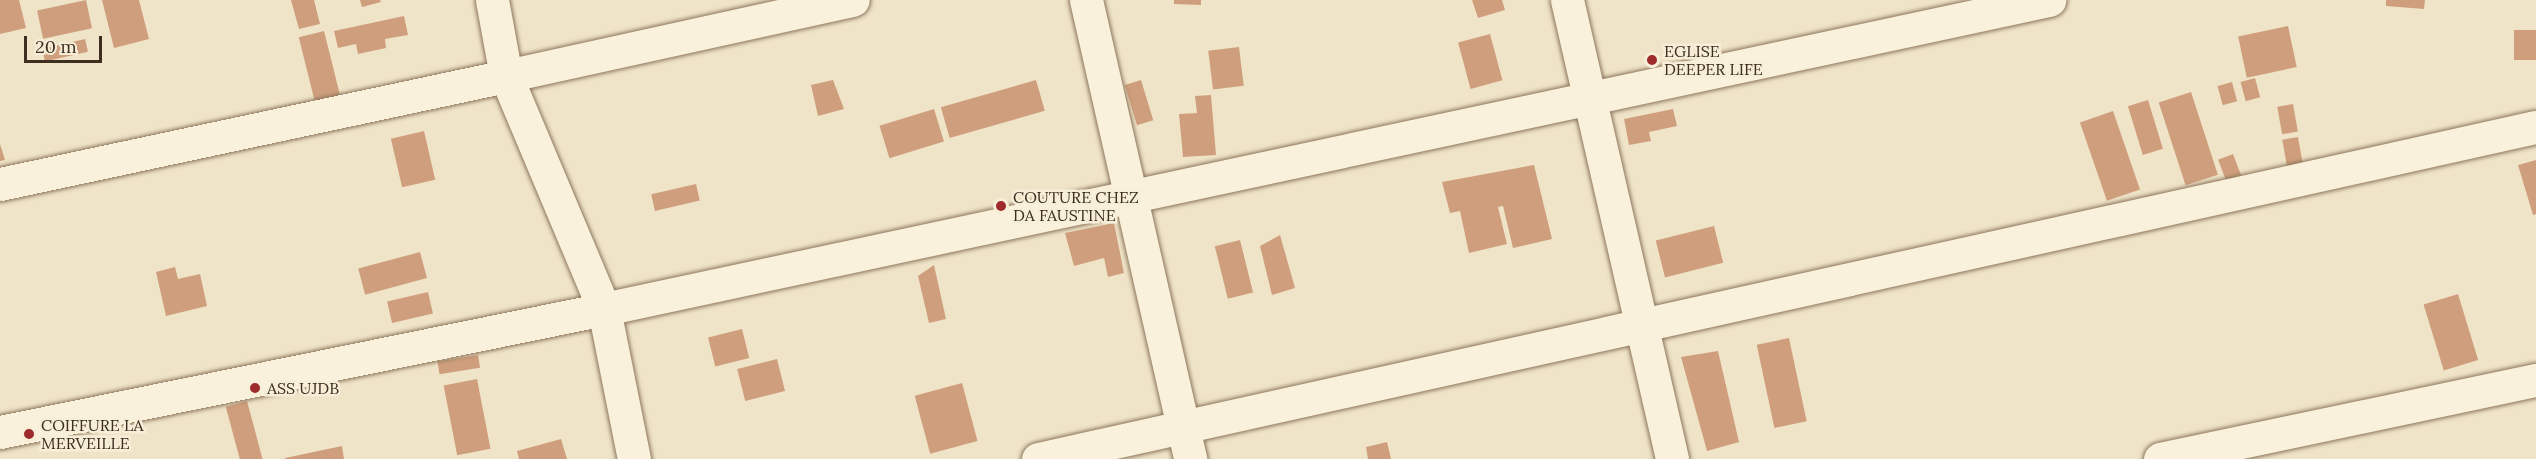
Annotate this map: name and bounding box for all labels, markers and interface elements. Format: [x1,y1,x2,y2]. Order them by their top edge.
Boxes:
scale bar [27,24,105,62]
text: 20 m [35,35,77,58]
place label: EGLISE DEEPER LIFE [1664,41,1763,79]
marker: EGLISE DEEPER LIFE [1645,53,1659,67]
place label: COUTURE CHEZ DA FAUSTINE [1013,187,1139,225]
marker: COUTURE CHEZ DA FAUSTINE [994,199,1008,213]
place label: ASS UJDB [267,378,339,398]
marker: ASS UJDB [248,381,262,395]
place label: COIFFURE LA MERVEILLE [41,415,143,453]
marker: COIFFURE LA MERVEILLE [22,427,36,441]

